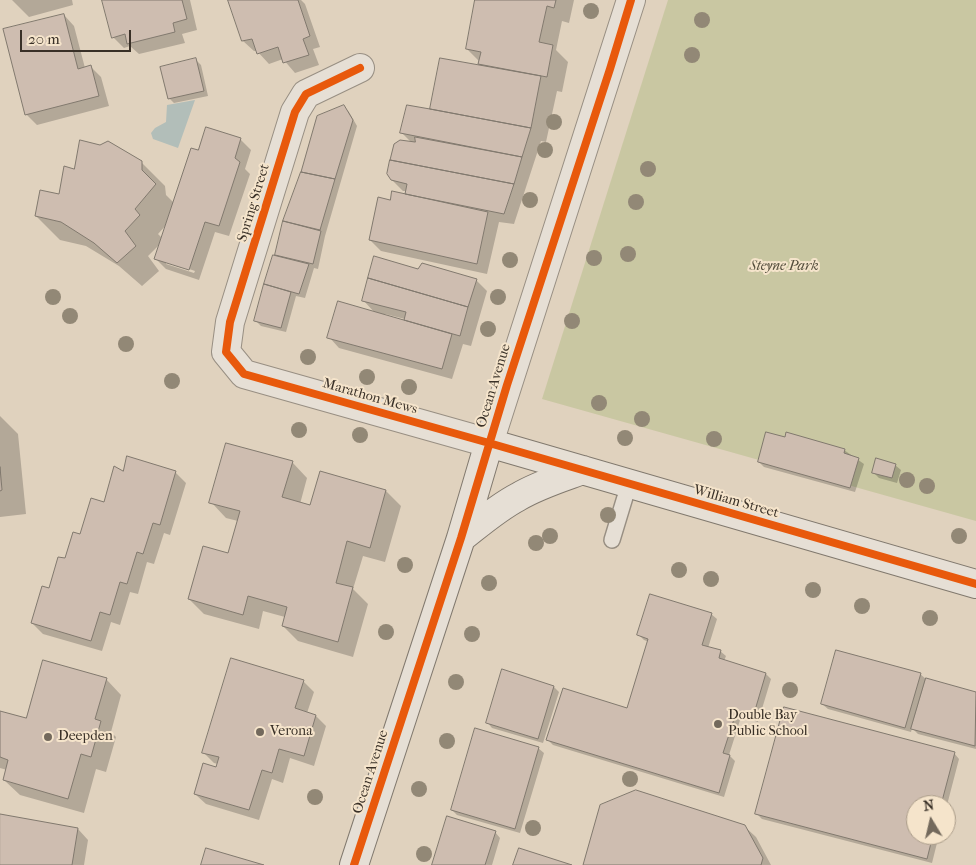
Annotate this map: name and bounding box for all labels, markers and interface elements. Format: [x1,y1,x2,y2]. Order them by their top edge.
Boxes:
scale bar [22,20,134,52]
text: 20 m [28,30,60,48]
street label: Spring Street [234,162,274,244]
park label: Steyne Park [749,259,819,275]
street label: Ocean Avenue [473,342,515,430]
street label: Marathon Mews [321,375,419,419]
street label: William Street [692,482,780,522]
place label: Double Bay Public School [728,708,808,740]
marker: Double Bay Public School [712,718,724,730]
place label: Verona [270,724,313,740]
marker: Verona [254,726,266,738]
street label: Ocean Avenue [350,728,392,816]
place label: Deepden [58,729,113,745]
marker: Deepden [42,731,54,743]
north arrow [906,795,956,845]
text: N [922,796,935,815]

